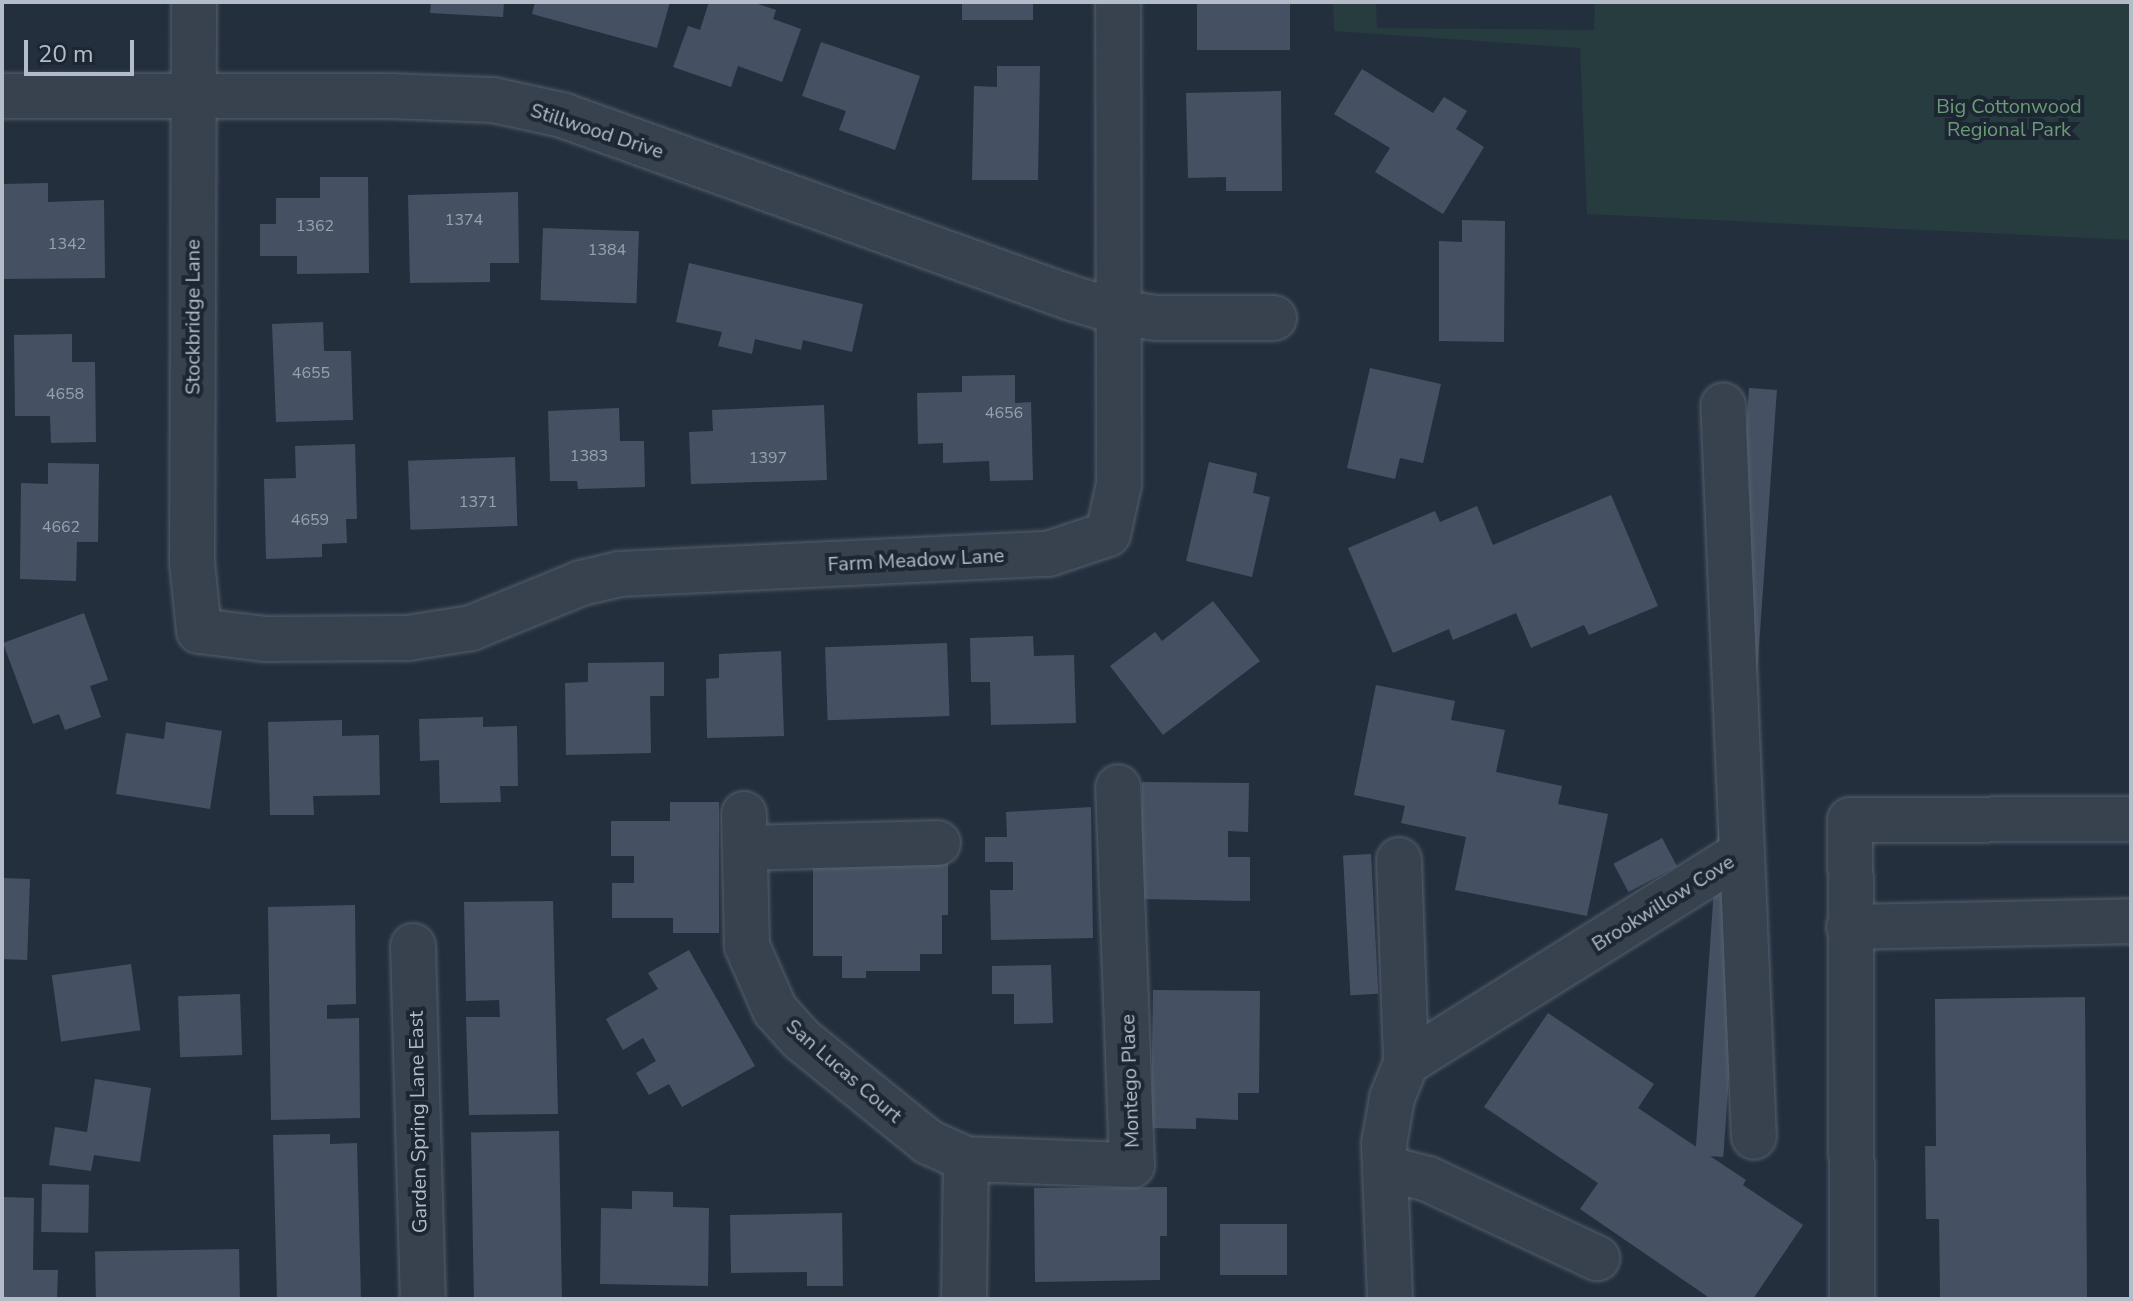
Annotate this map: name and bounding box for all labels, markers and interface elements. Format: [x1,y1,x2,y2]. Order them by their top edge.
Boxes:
scale bar [28,24,138,74]
text: 20 m [38,38,94,70]
park label: Big Cottonwood Regional Park [1936,94,2082,141]
street label: Stillwood Drive [527,98,667,164]
house number: 1374 [445,210,483,230]
house number: 1362 [296,216,334,236]
house number: 1342 [48,234,86,254]
street label: Stockbridge Lane [181,239,205,395]
house number: 1384 [588,240,626,260]
house number: 4655 [292,363,330,383]
house number: 4658 [46,384,84,404]
house number: 4656 [985,403,1023,423]
house number: 1383 [570,446,608,466]
house number: 1397 [749,448,787,468]
house number: 1371 [459,492,497,512]
house number: 4659 [291,510,329,530]
house number: 4662 [42,517,80,537]
street label: Farm Meadow Lane [827,543,1005,577]
street label: Brookwillow Cove [1587,850,1739,956]
street label: Garden Spring Lane East [404,1011,432,1233]
street label: San Lucas Court [781,1014,907,1128]
street label: Montego Place [1116,1014,1144,1148]

